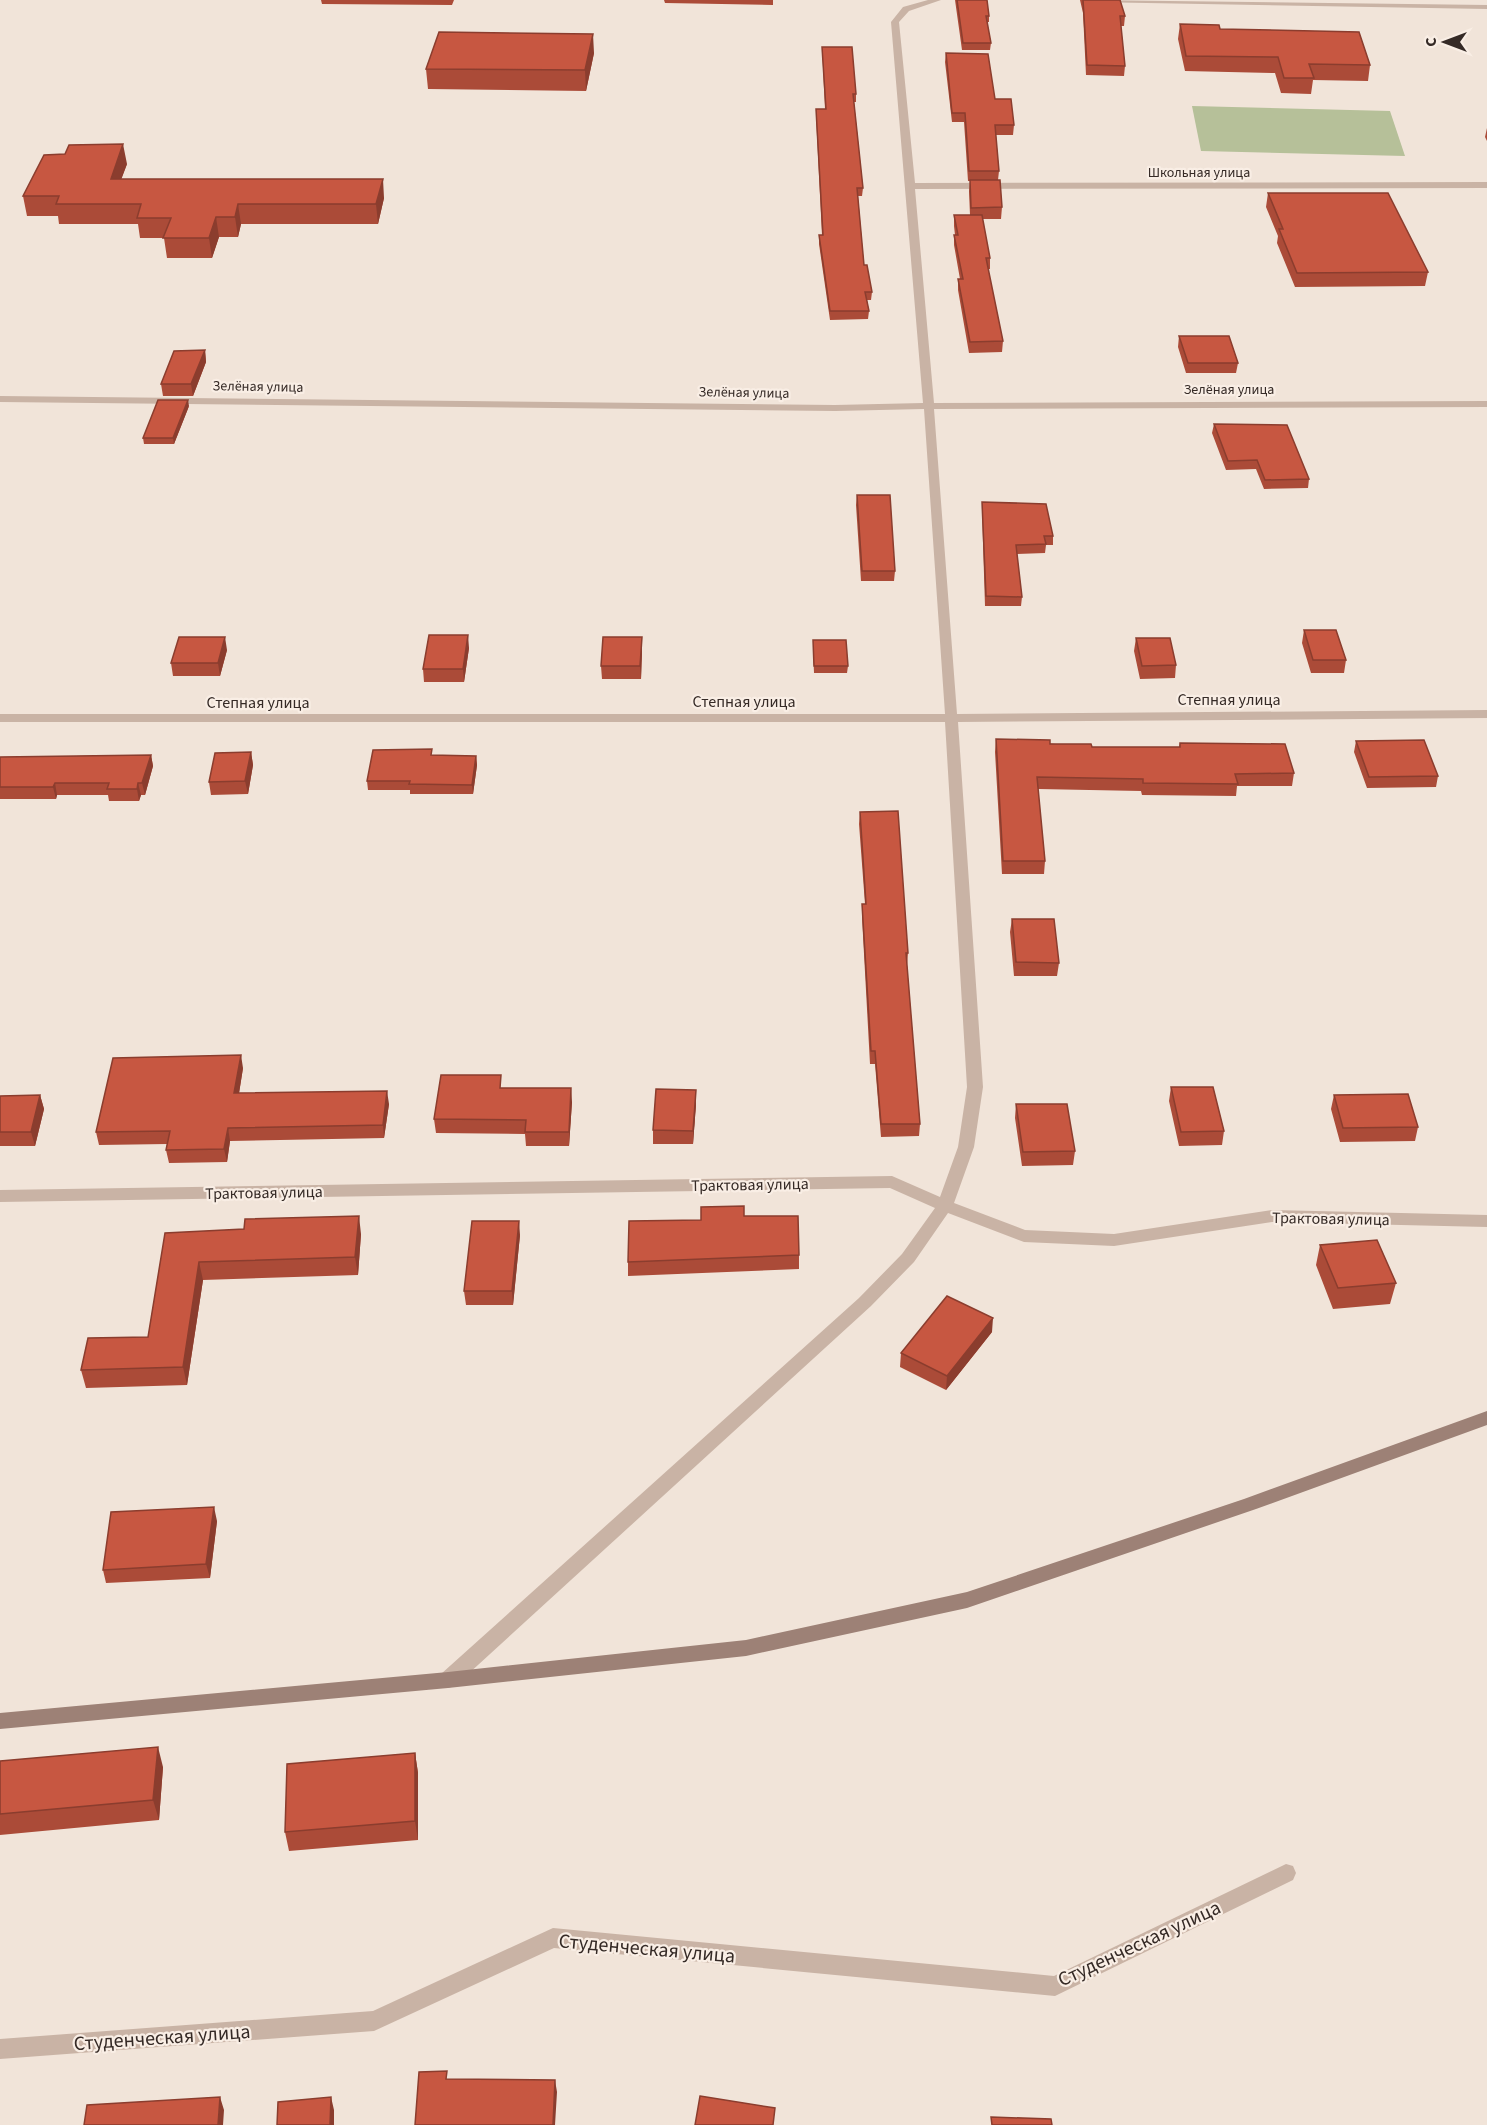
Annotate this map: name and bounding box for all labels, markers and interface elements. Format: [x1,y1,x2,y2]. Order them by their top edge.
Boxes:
north arrow [1415,12,1475,72]
text: С [1420,37,1442,47]
street label: Школьная улица [1148,163,1250,183]
street label: Зелёная улица [212,376,303,398]
street label: Зелёная улица [1184,380,1274,400]
street label: Зелёная улица [698,382,789,404]
street label: Степная улица [1177,689,1281,711]
street label: Степная улица [692,691,796,713]
street label: Степная улица [206,692,310,714]
street label: Трактовая улица [691,1173,809,1197]
street label: Трактовая улица [205,1181,323,1205]
street label: Трактовая улица [1272,1207,1390,1231]
street label: Студенческая улица [1053,1894,1225,1994]
street label: Студенческая улица [558,1927,736,1971]
street label: Студенческая улица [73,2018,251,2058]

